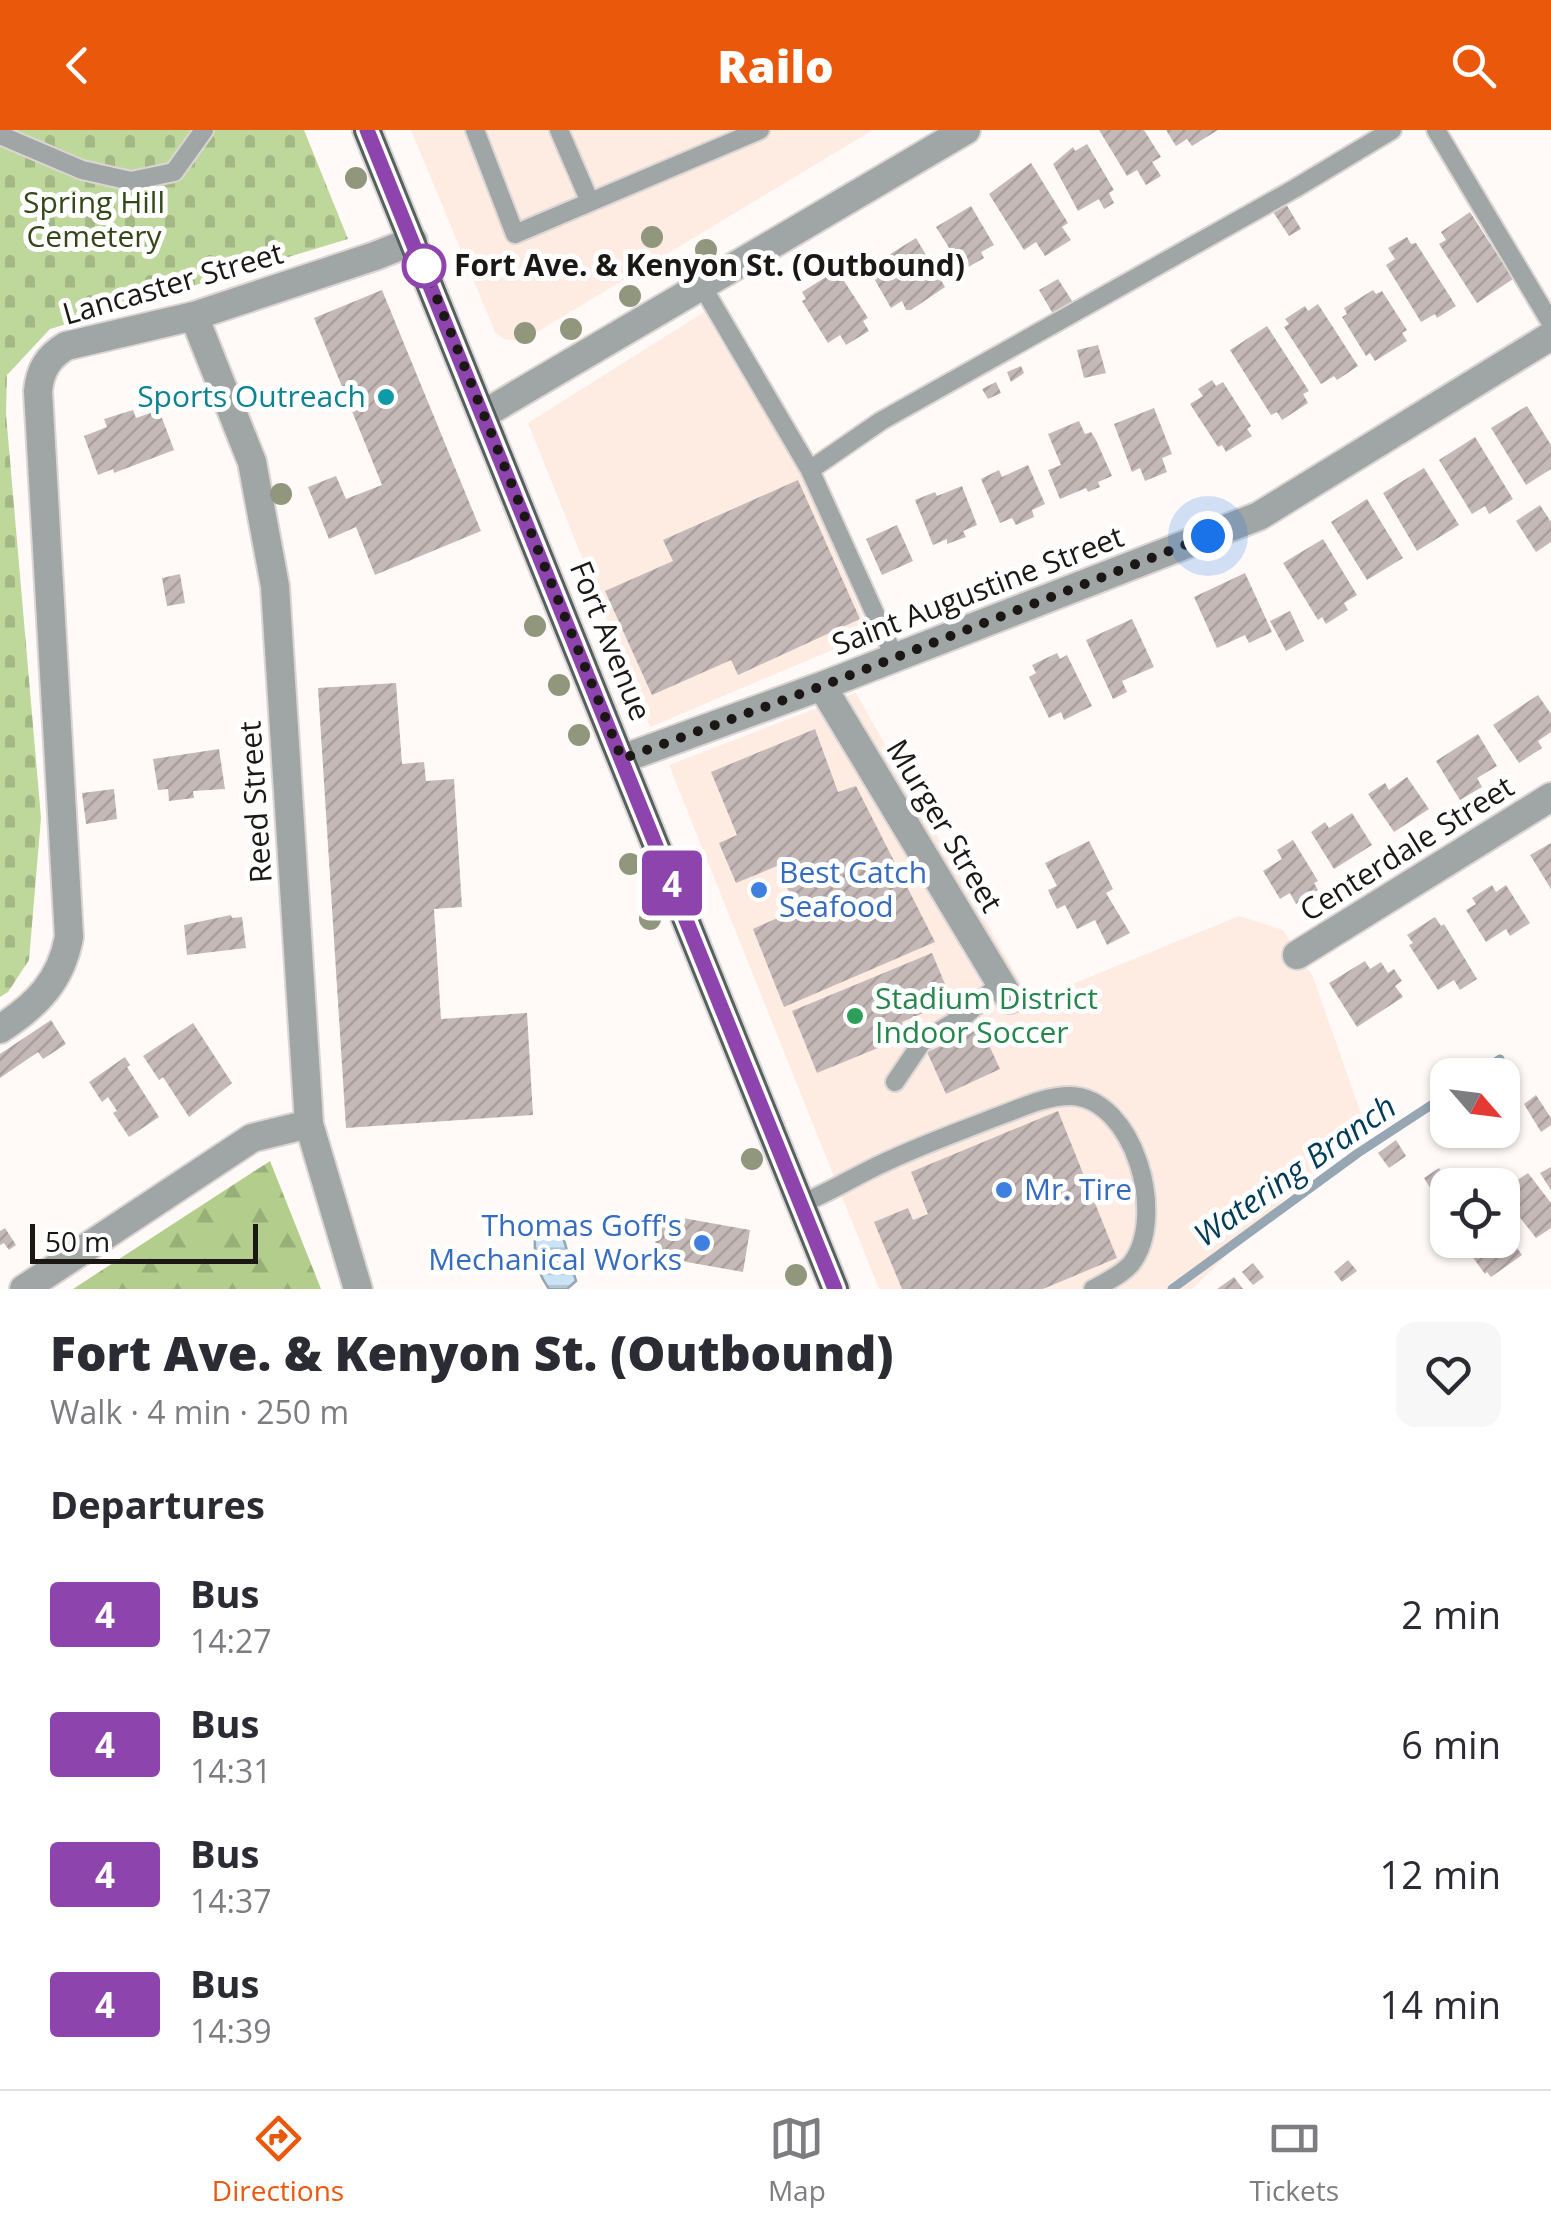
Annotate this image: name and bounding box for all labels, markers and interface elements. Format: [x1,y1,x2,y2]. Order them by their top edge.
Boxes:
text: Railo [717,35,834,96]
icon: back [50,38,105,93]
icon: search [1446,38,1501,93]
park label: Spring Hill Cemetery [23,181,165,256]
street label: Lancaster Street [58,232,288,334]
place label: Fort Ave. & Kenyon St. (Outbound) [454,244,965,285]
marker: Fort Ave. & Kenyon St. (Outbound) [403,245,445,287]
place label: Sports Outreach [137,375,366,416]
marker: Sports Outreach [375,386,397,408]
your location [1183,511,1233,561]
street label: Saint Augustine Street [826,515,1129,664]
street label: Fort Avenue [561,555,662,726]
street label: Reed Street [228,720,281,884]
street label: Murger Street [878,731,1013,919]
street label: Centerdale Street [1291,765,1521,930]
line badge: 4 [640,850,704,916]
place label: Best Catch Seafood [779,851,927,926]
text: 4 [662,860,682,907]
marker: Best Catch Seafood [748,879,770,901]
place label: Stadium District Indoor Soccer [875,977,1098,1052]
marker: Stadium District Indoor Soccer [844,1005,866,1027]
north arrow [1430,1058,1520,1148]
map controls [1430,1058,1520,1258]
water label: Watering Branch [1185,1084,1404,1255]
place label: Mr. Tire [1024,1168,1132,1209]
button: locate [1430,1168,1520,1258]
marker: Mr. Tire [993,1179,1015,1201]
place label: Thomas Goff's Mechanical Works [428,1204,682,1279]
scale bar [30,1219,258,1264]
text: 50 m [45,1222,110,1260]
marker: Thomas Goff's Mechanical Works [691,1232,713,1254]
text: Fort Ave. & Kenyon St. (Outbound) [50,1320,894,1385]
button: heart [1396,1322,1501,1427]
text: Walk · 4 min · 250 m [50,1390,349,1433]
text: Departures [50,1478,265,1530]
text: Bus [190,1567,259,1619]
text: 2 min [1401,1588,1501,1640]
text: 4 [95,1591,115,1638]
text: 14:27 [190,1619,272,1662]
text: Bus [190,1697,259,1749]
text: 6 min [1401,1718,1501,1770]
text: 4 [95,1721,115,1768]
text: 14:31 [190,1749,272,1792]
text: Bus [190,1827,259,1879]
text: 12 min [1380,1848,1501,1900]
text: 4 [95,1851,115,1898]
text: 14:37 [190,1879,272,1922]
text: Bus [190,1957,259,2009]
text: 14 min [1380,1978,1501,2030]
text: 4 [95,1981,115,2028]
text: 14:39 [190,2009,272,2052]
tab: Directions [212,2111,344,2209]
tab: Map [768,2111,826,2209]
tab: Tickets [1249,2111,1339,2209]

